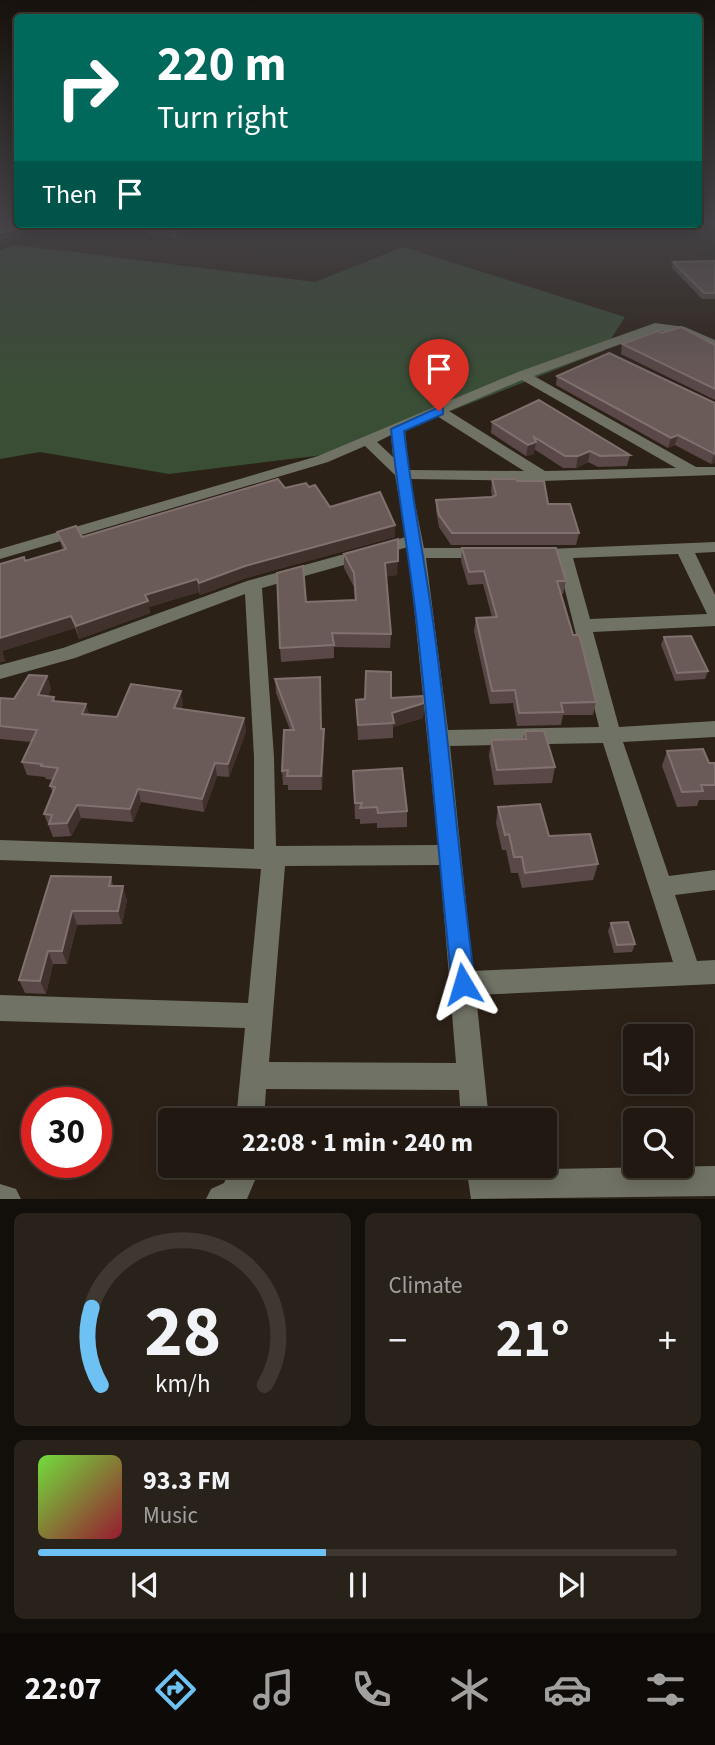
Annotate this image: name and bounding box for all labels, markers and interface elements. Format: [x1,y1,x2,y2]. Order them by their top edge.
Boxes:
text: 220 m [157,30,286,100]
icon: right [42,42,133,133]
text: Turn right [157,95,288,141]
icon: arrive [111,175,149,213]
text: Then [42,176,97,213]
pin [409,339,469,411]
icon: arrive [420,350,458,388]
position arrow [426,947,500,1021]
map controls [623,1024,693,1178]
button: sound [623,1024,693,1094]
speed limit sign: 30 [21,1087,112,1178]
button: search [623,1108,693,1178]
text: 22:08 · 1 min · 240 m [242,1124,473,1161]
text: Climate [389,1269,462,1302]
text: 28 [144,1281,221,1385]
text: 21° [496,1303,570,1377]
text: − [389,1314,407,1368]
text: + [658,1314,677,1368]
text: km/h [155,1366,210,1402]
text: 93.3 FM [143,1462,231,1499]
text: Music [143,1499,198,1532]
icon: previous [126,1566,164,1604]
icon: pause [339,1566,377,1604]
icon: next [552,1566,590,1604]
icon: directions [151,1665,200,1714]
icon: music [249,1665,298,1714]
icon: phone [347,1665,396,1714]
icon: climate [445,1665,494,1714]
icon: car [543,1665,592,1714]
icon: filters [641,1665,690,1714]
text: 22:07 [25,1666,102,1712]

